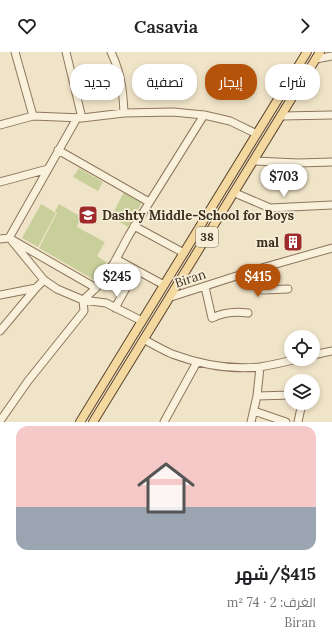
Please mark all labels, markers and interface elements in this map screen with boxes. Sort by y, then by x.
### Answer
icon: heart [16,15,38,37]
text: Casavia [134,15,198,38]
icon: forward [294,15,316,37]
chip: جديد [70,64,124,100]
chip: تصفية [132,64,197,100]
chip: إيجار [205,64,257,100]
chip: شراء [265,64,320,100]
pin: $703 [260,164,308,198]
text: $703 [269,168,299,185]
school or university icon: Dashty Middle-School for Boys [77,204,99,226]
place label: Dashty Middle-School for Boys [102,207,294,224]
road number: 38 [196,227,218,247]
building icon: mal [282,231,304,253]
place label: mal [256,234,279,251]
pin: $245 [93,264,141,298]
pin: $415 [234,264,282,298]
street label: Biran [172,265,208,291]
text: $245 [103,268,131,285]
text: $415 [244,268,272,285]
map controls [284,330,320,410]
button: locate [284,330,320,366]
button: layers [284,374,320,410]
icon: home [130,452,202,524]
text: $415/شهر [235,563,316,585]
text: الغرف: 2 · 74 m² [227,594,316,611]
text: Biran [284,614,316,631]

